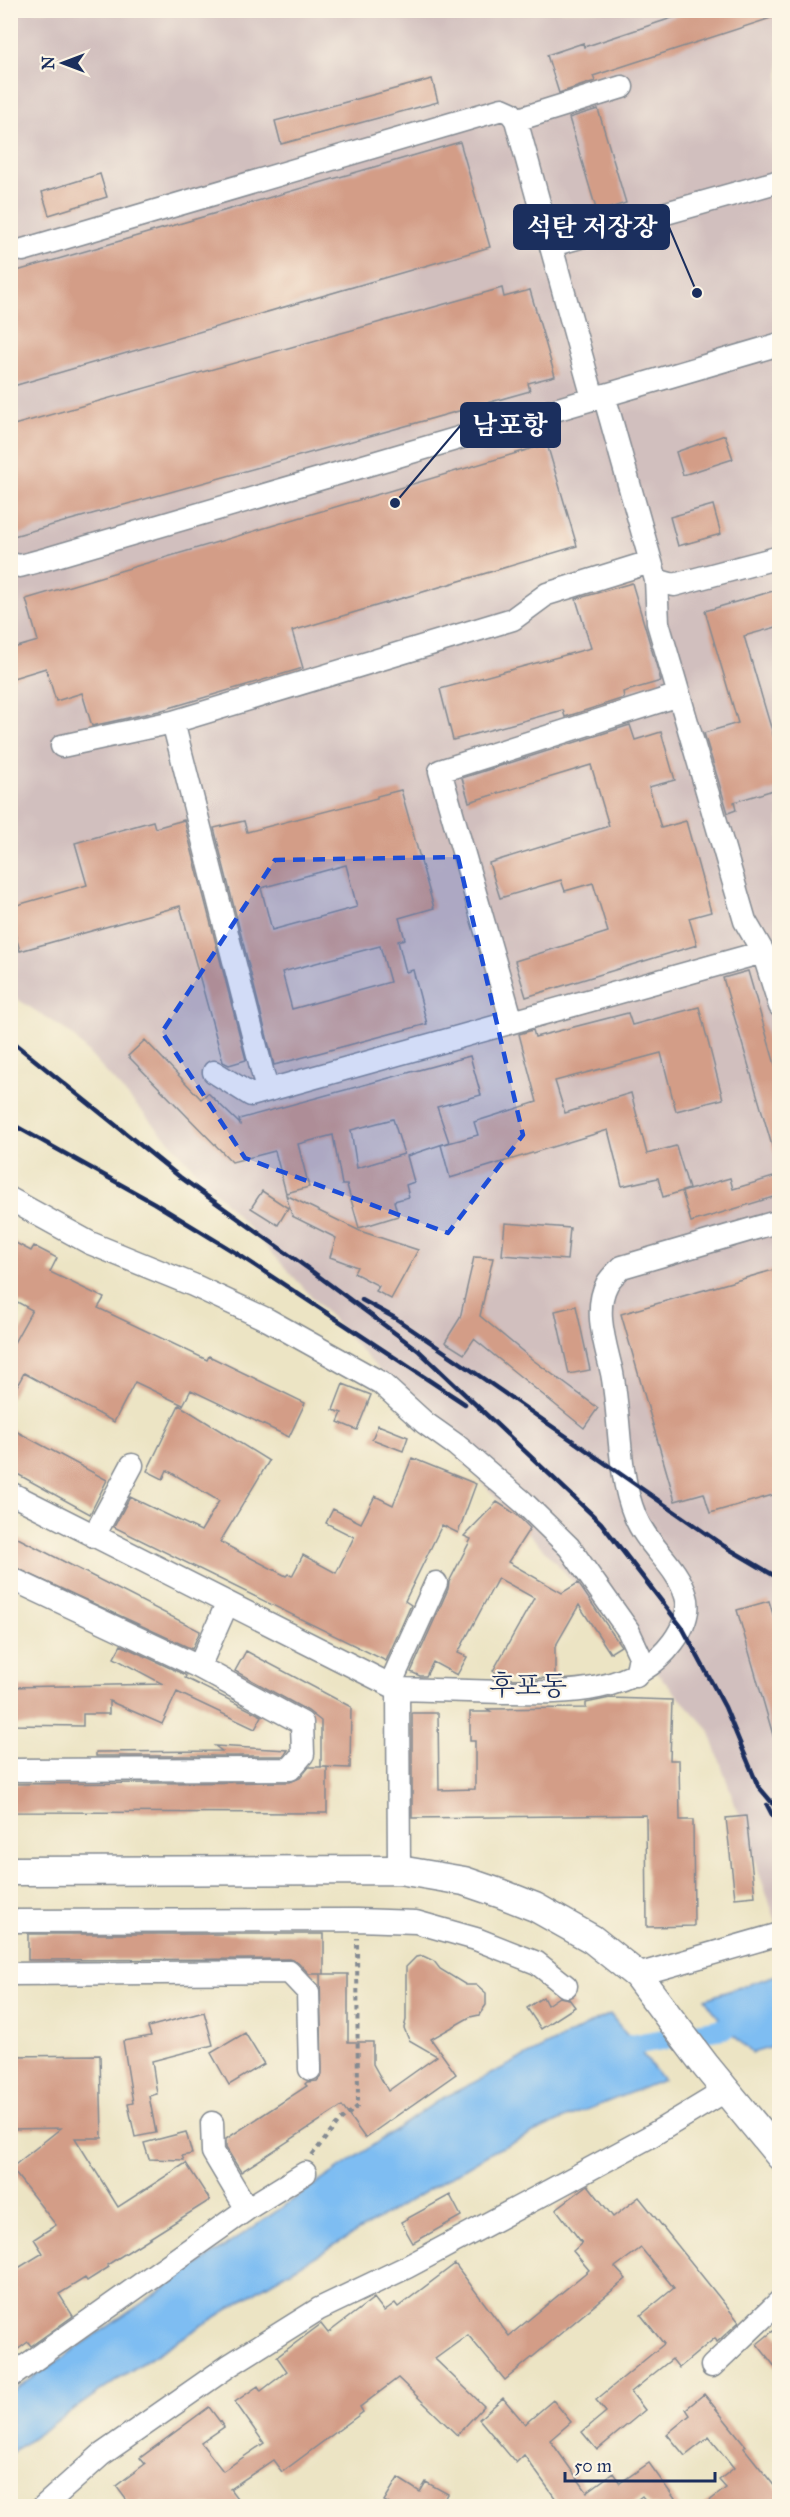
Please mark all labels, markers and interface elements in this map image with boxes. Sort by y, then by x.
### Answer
north arrow [33,33,93,93]
text: N [39,56,58,70]
callout: 석탄 저장장 [514,205,669,249]
text: 석탄 저장장 [526,211,658,243]
callout: 남포항 [461,403,560,447]
text: 남포항 [472,409,549,441]
district label: 후포동 [489,1669,567,1702]
scale bar [565,2445,715,2483]
text: 50 m [574,2455,612,2477]

